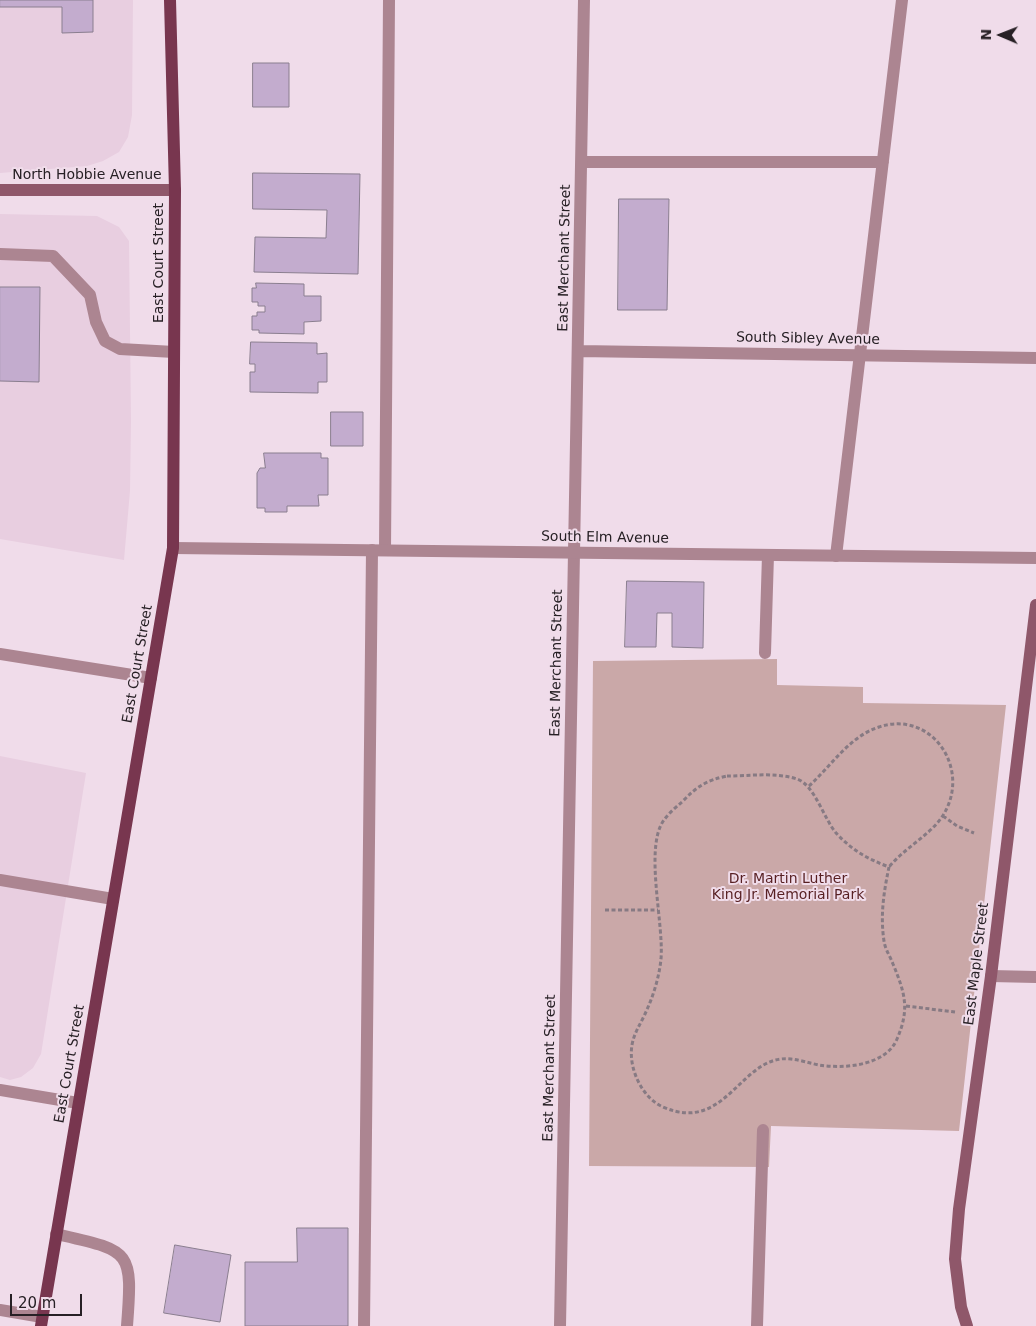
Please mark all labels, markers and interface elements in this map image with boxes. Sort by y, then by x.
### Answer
north arrow [976,10,1026,60]
text: N [978,29,994,41]
street label: North Hobbie Avenue [12,167,162,183]
street label: East Merchant Street [555,184,575,332]
street label: East Court Street [151,203,167,323]
street label: South Sibley Avenue [736,329,880,349]
street label: South Elm Avenue [541,528,669,548]
street label: East Merchant Street [547,589,567,737]
street label: East Court Street [119,603,157,725]
park label: Dr. Martin Luther King Jr. Memorial Park [712,871,864,904]
street label: East Maple Street [961,902,993,1026]
street label: East Merchant Street [540,994,560,1142]
street label: East Court Street [51,1003,89,1125]
scale bar [12,1284,85,1316]
text: 20 m [18,1294,56,1312]

